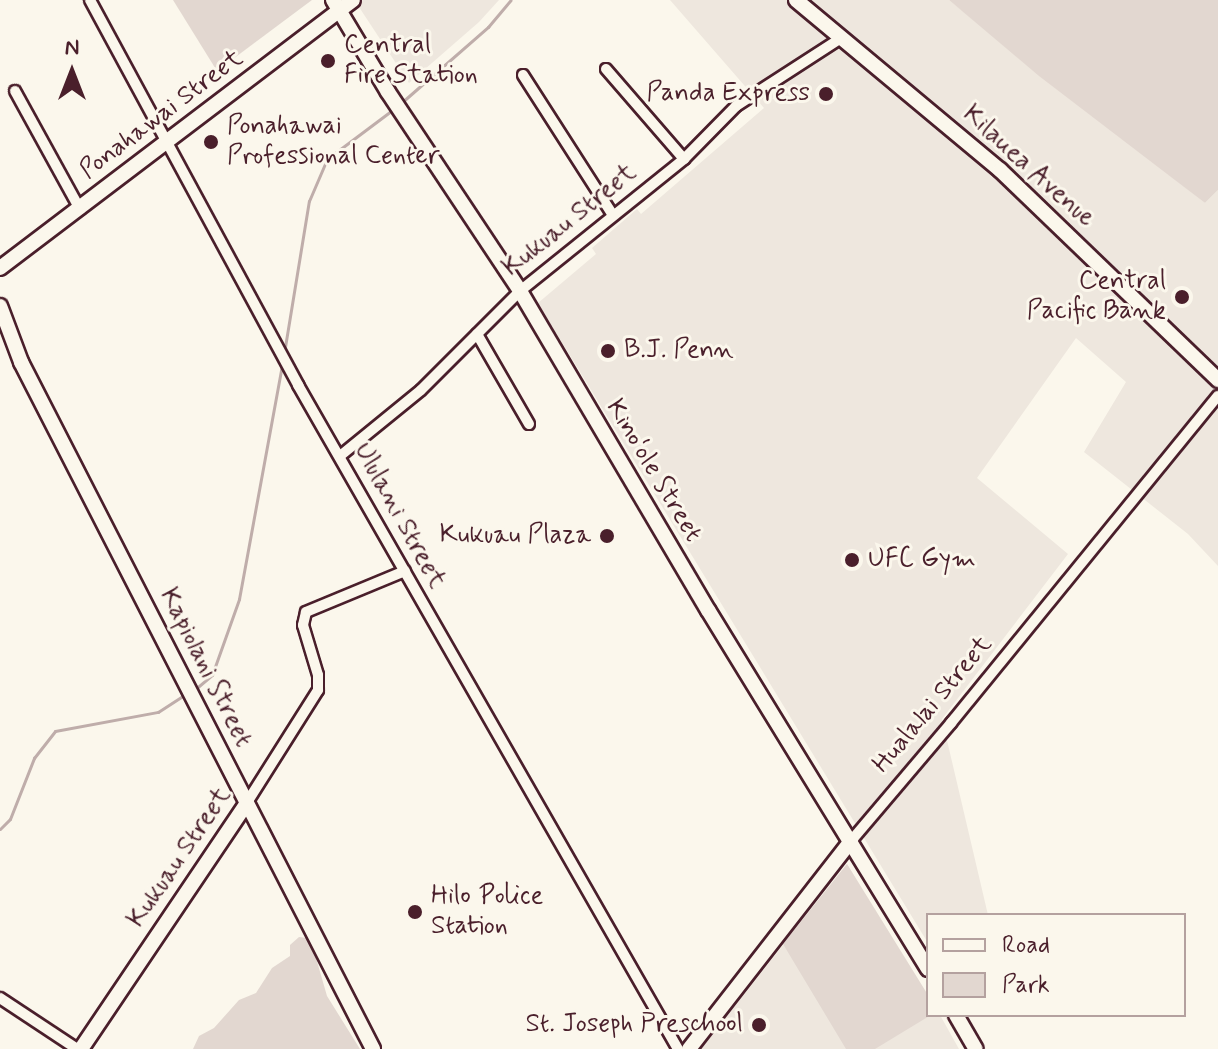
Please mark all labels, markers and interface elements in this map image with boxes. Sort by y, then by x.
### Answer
place label: Central Fire Station [344,30,470,92]
north arrow [32,32,112,112]
text: N [65,34,79,62]
street label: Ponahawai Street [74,43,250,187]
marker: Central Fire Station [319,52,337,70]
place label: Panda Express [646,78,810,110]
marker: Panda Express [817,85,835,103]
street label: Kilauea Avenue [954,98,1102,236]
place label: Ponahawai Professional Center [227,111,445,172]
marker: Ponahawai Professional Center [202,133,220,151]
street label: Kukuau Street [497,158,643,284]
place label: Central Pacific Bank [1032,266,1166,328]
marker: Central Pacific Bank [1173,288,1191,306]
place label: B.J. Penn [624,335,734,367]
marker: B.J. Penn [599,342,617,360]
street label: Kinoʻole Street [597,392,709,550]
street label: Ululani Street [346,438,452,594]
place label: Kukuau Plaza [442,520,591,552]
marker: Kukuau Plaza [598,527,616,545]
place label: UFC Gym [868,544,980,576]
marker: UFC Gym [843,551,861,569]
street label: Kapiolani Street [151,581,259,755]
street label: Hualalai Street [867,630,999,780]
street label: Kukuau Street [122,782,238,934]
place label: Hilo Police Station [431,881,540,942]
marker: Hilo Police Station [406,903,424,921]
legend [926,913,1186,1017]
text: Road [1002,930,1050,961]
text: Park [1002,970,1050,1001]
place label: St. Joseph Preschool [527,1009,743,1041]
marker: St. Joseph Preschool [750,1016,768,1034]

